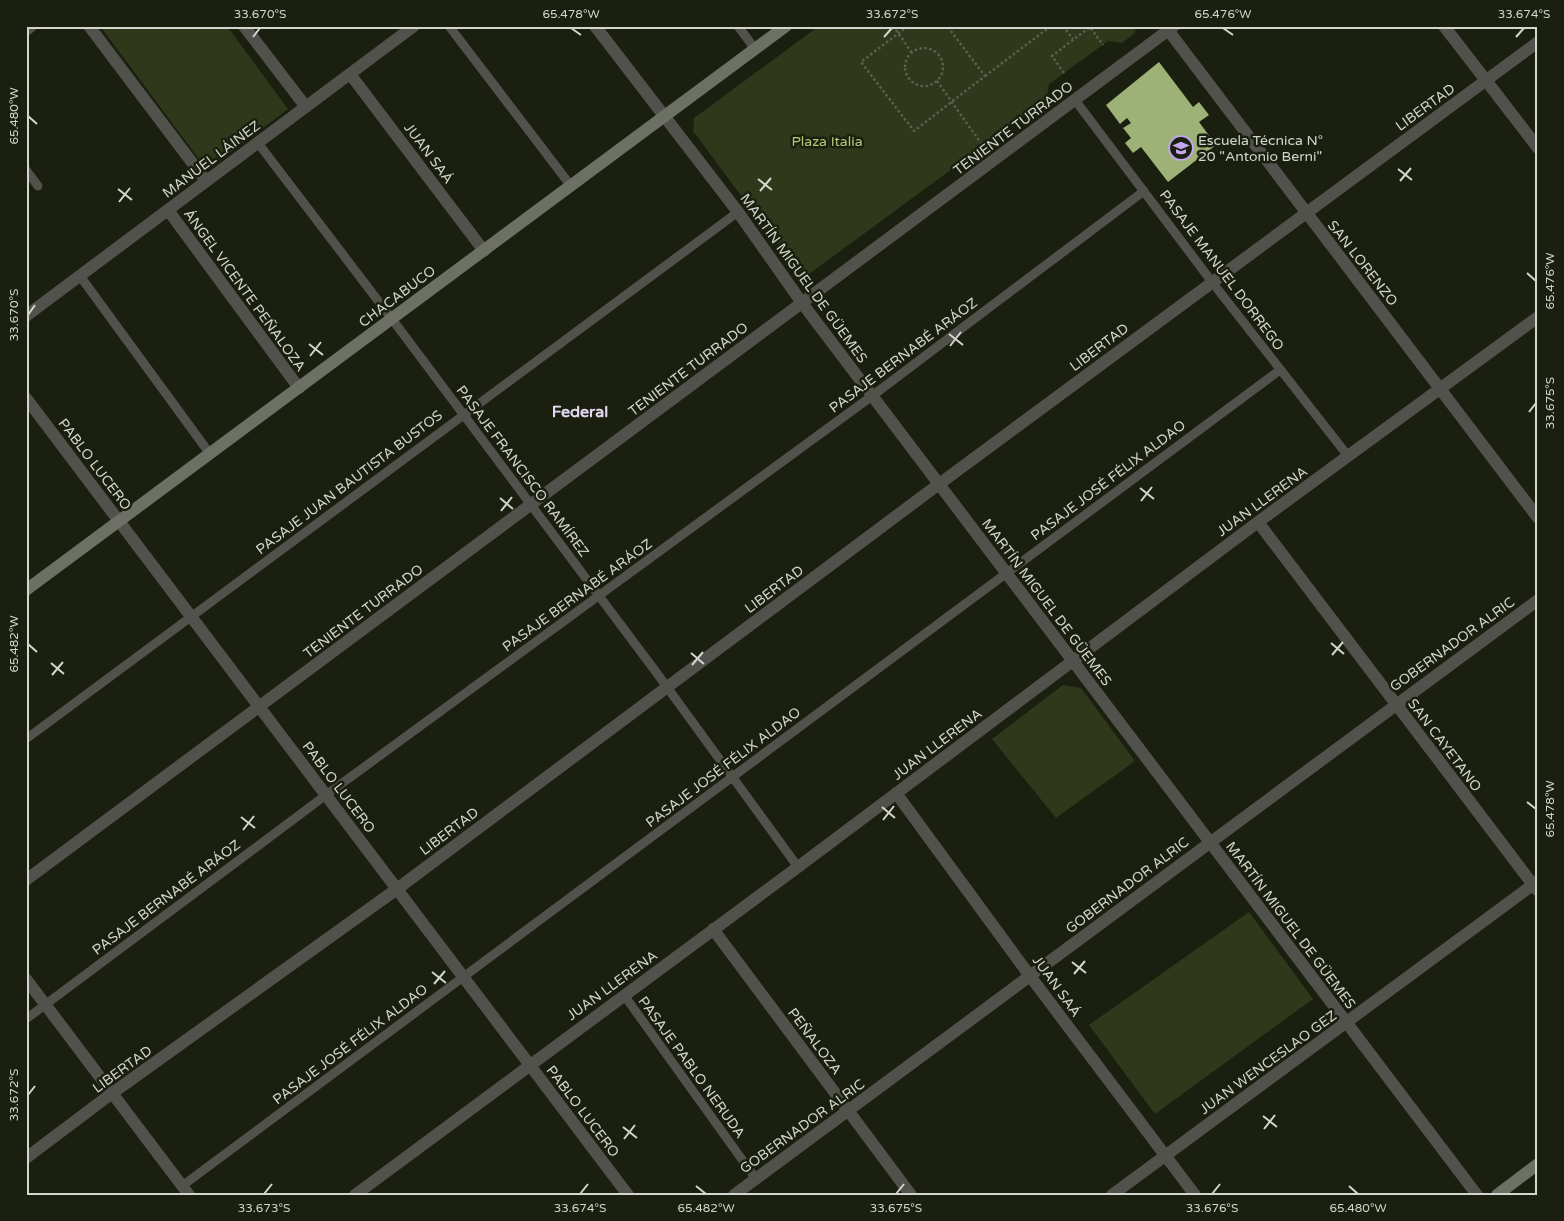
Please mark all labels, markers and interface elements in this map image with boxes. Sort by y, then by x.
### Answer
text: 33.670°S [234,7,286,21]
text: 65.478°W [542,7,600,21]
text: 33.672°S [866,7,918,21]
text: 65.476°W [1195,7,1252,21]
text: 33.674°S [1498,7,1550,21]
street label: TENIENTE TURRADO [950,78,1076,179]
street label: LIBERTAD [1392,80,1458,135]
text: 65.480°W [7,87,21,145]
street label: MANUEL LÁINEZ [159,117,263,202]
street label: JUAN SAÁ [400,120,457,187]
place label: Escuela Técnica N° 20 "Antonio Berni" [1198,132,1323,165]
park label: Plaza Italia [791,133,863,150]
school or university icon: Escuela Técnica N° 20 "Antonio Berni" [1168,135,1194,161]
street label: PASAJE MANUEL DORREGO [1156,187,1288,354]
street label: MARTÍN MIGUEL DE GÜEMES [736,190,871,367]
street label: ÁNGEL VICENTE PEÑALOZA [180,206,309,375]
street label: SAN LORENZO [1324,217,1401,309]
text: 65.476°W [1543,253,1557,310]
street label: CHACABUCO [356,262,439,331]
text: 33.670°S [7,289,21,341]
street label: PASAJE BERNABÉ ARÁOZ [826,294,981,417]
street label: TENIENTE TURRADO [625,319,751,420]
street label: LIBERTAD [1067,320,1132,375]
text: 33.675°S [1543,377,1557,429]
street label: PASAJE FRANCISCO RAMÍREZ [453,382,593,560]
district label: Federal [552,402,608,422]
street label: PASAJE JUAN BAUTISTA BUSTOS [253,406,446,558]
street label: PABLO LUCERO [55,415,135,514]
street label: PASAJE JOSÉ FÉLIX ALDAO [1028,417,1189,544]
street label: JUAN LLERENA [1214,463,1311,540]
street label: MARTÍN MIGUEL DE GÜEMES [978,515,1115,690]
street label: PASAJE BERNABÉ ARÁOZ [499,535,656,655]
street label: TENIENTE TURRADO [300,561,426,662]
street label: LIBERTAD [742,562,807,617]
street label: GOBERNADOR ALRIC [1387,593,1518,695]
text: 65.482°W [7,615,21,673]
street label: SAN CAYETANO [1404,696,1485,795]
street label: PASAJE JOSÉ FÉLIX ALDAO [643,704,804,831]
street label: JUAN LLERENA [889,705,985,784]
street label: PABLO LUCERO [299,738,379,837]
text: 65.478°W [1543,780,1557,838]
street label: LIBERTAD [417,804,482,859]
street label: GOBERNADOR ALRIC [1062,833,1192,937]
street label: PASAJE BERNABÉ ARÁOZ [89,836,244,959]
street label: MARTÍN MIGUEL DE GÜEMES [1222,838,1359,1013]
street label: JUAN LLERENA [564,947,661,1024]
street label: JUAN SAÁ [1029,952,1084,1020]
street label: PASAJE JOSÉ FÉLIX ALDAO [270,981,431,1108]
street label: PASAJE PABLO NERUDA [634,993,749,1141]
street label: PEÑALOZA [784,1005,845,1078]
street label: JUAN WENCESLAO GEZ [1196,1007,1340,1118]
street label: LIBERTAD [89,1042,155,1097]
street label: PABLO LUCERO [543,1062,623,1161]
text: 33.672°S [7,1069,21,1121]
street label: GOBERNADOR ALRIC [737,1075,868,1177]
text: 33.673°S [238,1201,290,1215]
text: 33.674°S [554,1201,606,1215]
text: 65.482°W [677,1201,735,1215]
text: 33.675°S [870,1201,922,1215]
text: 33.676°S [1186,1201,1238,1215]
text: 65.480°W [1329,1201,1387,1215]

